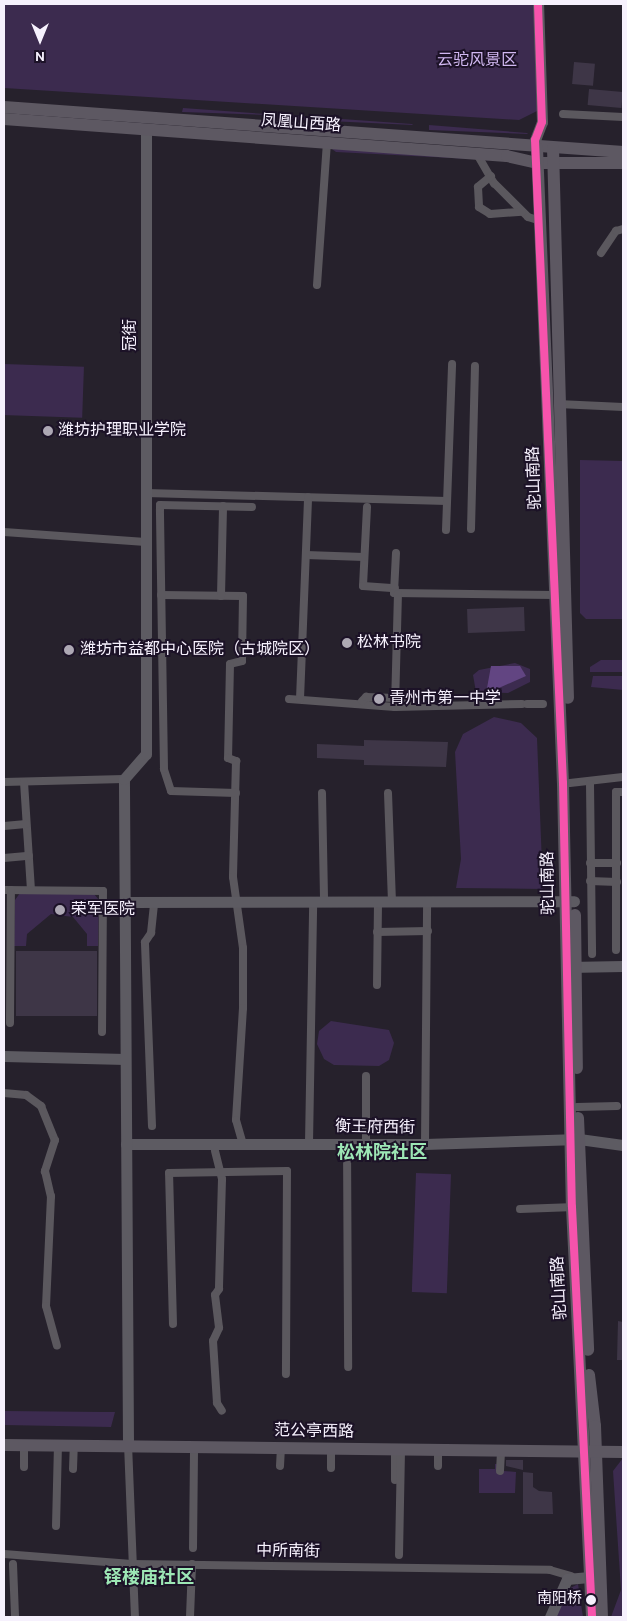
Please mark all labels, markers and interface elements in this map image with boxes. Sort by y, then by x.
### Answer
north arrow [15,15,65,65]
text: N [35,47,45,64]
park label: 云驼风景区 [437,51,517,71]
street label: 凤凰山西路 [260,112,342,136]
street label: 冠街 [121,319,141,351]
place label: 潍坊护理职业学院 [58,421,186,441]
marker: 潍坊护理职业学院 [42,425,54,437]
street label: 驼山南路 [524,446,546,510]
place label: 松林书院 [357,633,421,653]
marker: 松林书院 [341,637,353,649]
place label: 潍坊市益都中心医院（古城院区） [80,640,320,660]
marker: 潍坊市益都中心医院（古城院区） [62,643,76,657]
place label: 青州市第一中学 [389,689,501,709]
marker: 青州市第一中学 [373,693,385,705]
street label: 驼山南路 [539,851,559,915]
place label: 荣军医院 [71,900,135,920]
marker: 荣军医院 [53,903,67,917]
street label: 衡王府西街 [335,1118,415,1138]
district label: 松林院社区 [337,1143,427,1165]
street label: 驼山南路 [549,1256,571,1320]
street label: 范公亭西路 [274,1422,354,1442]
street label: 中所南街 [256,1542,320,1562]
district label: 铎楼庙社区 [104,1568,194,1590]
place label: 南阳桥 [537,1591,582,1609]
marker: 南阳桥 [586,1595,596,1605]

